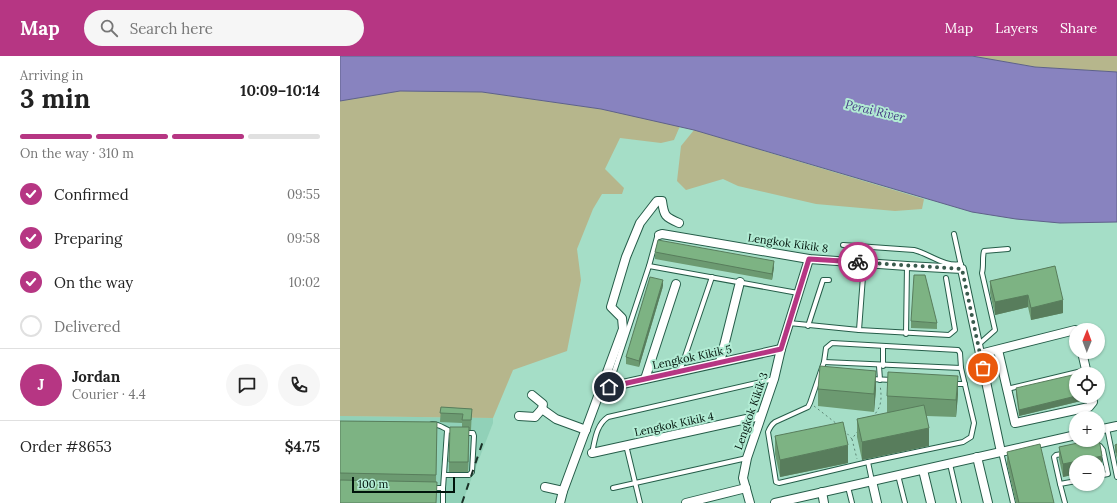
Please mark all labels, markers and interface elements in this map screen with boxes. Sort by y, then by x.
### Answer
search box [84,10,364,46]
text: Map [20,16,60,40]
icon: search [98,17,120,39]
text: Search here [130,19,213,38]
text: Map [945,19,973,37]
text: Layers [995,19,1038,37]
text: Share [1060,19,1097,37]
text: Arriving in [20,67,83,84]
text: 10:09–10:14 [240,81,320,100]
text: 3 min [20,82,90,115]
water label: Perai River [844,96,907,125]
text: On the way · 310 m [20,145,134,162]
icon: check [20,183,42,205]
text: Confirmed [54,185,129,204]
text: 09:55 [287,186,320,203]
icon: check [20,227,42,249]
text: Preparing [54,229,122,248]
text: 09:58 [287,230,320,247]
street label: Lengkok Kikik 8 [747,230,829,256]
courier [838,242,878,282]
icon: bike [847,251,869,273]
icon: check [20,271,42,293]
text: On the way [54,273,133,292]
text: 10:02 [289,274,320,291]
text: Delivered [54,317,121,336]
north arrow [1069,323,1105,359]
map controls [1069,323,1105,491]
street label: Lengkok Kikik 5 [651,342,733,372]
pin [966,351,1000,385]
icon: bag [972,357,994,379]
button: chat [226,364,268,406]
button: phone [278,364,320,406]
text: Jordan [72,367,120,386]
button: locate [1069,367,1105,403]
pin [592,370,626,404]
street label: Lengkok Kikik 3 [731,370,771,452]
text: J [38,375,44,394]
icon: home [598,376,620,398]
text: Courier · 4.4 [72,386,146,403]
street label: Lengkok Kikik 4 [633,409,715,439]
button: + [1069,411,1105,447]
text: Order #8653 [20,437,112,456]
text: $4.75 [285,437,320,456]
button: − [1069,455,1105,491]
scale bar [352,475,455,494]
text: 100 m [358,477,388,491]

